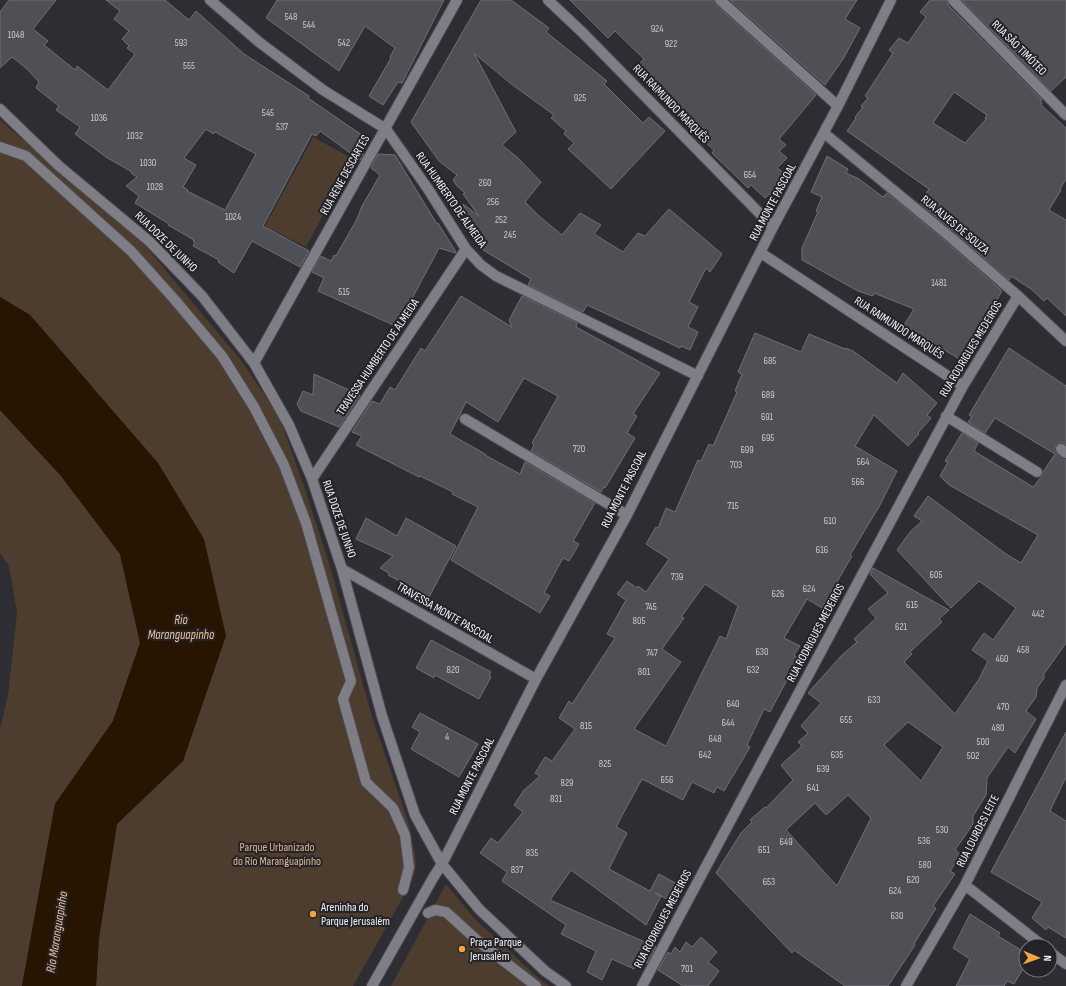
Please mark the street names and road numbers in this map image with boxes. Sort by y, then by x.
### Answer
street label: RUA SÃO TIMÓTEO [988,17,1050,79]
street label: RUA RAIMUNDO MARQUÊS [629,61,713,147]
street label: RUA RENE DESCARTES [317,132,373,218]
street label: RUA HUMBERTO DE ALMEIDA [412,149,490,251]
street label: RUA MONTE PASCOAL [746,160,800,243]
street label: RUA ALVES DE SOUZA [918,192,993,258]
street label: RUA DOZE DE JUNHO [132,208,200,276]
street label: RUA RAIMUNDO MARQUÊS [851,293,947,363]
street label: TRAVESSA HUMBERTO DE ALMEIDA [333,295,423,418]
street label: RUA RODRIGUES MEDEIROS [936,298,1006,400]
street label: RUA MONTE PASCOAL [598,447,650,530]
street label: RUA DOZE DE JUNHO [319,478,359,560]
street label: TRAVESSA MONTE PASCOAL [394,579,497,647]
street label: RUA RODRIGUES MEDEIROS [784,581,848,685]
street label: RUA MONTE PASCOAL [446,734,498,817]
street label: RUA LOURDES LEITE [953,792,1003,870]
street label: RUA RODRIGUES MEDEIROS [631,867,695,971]

